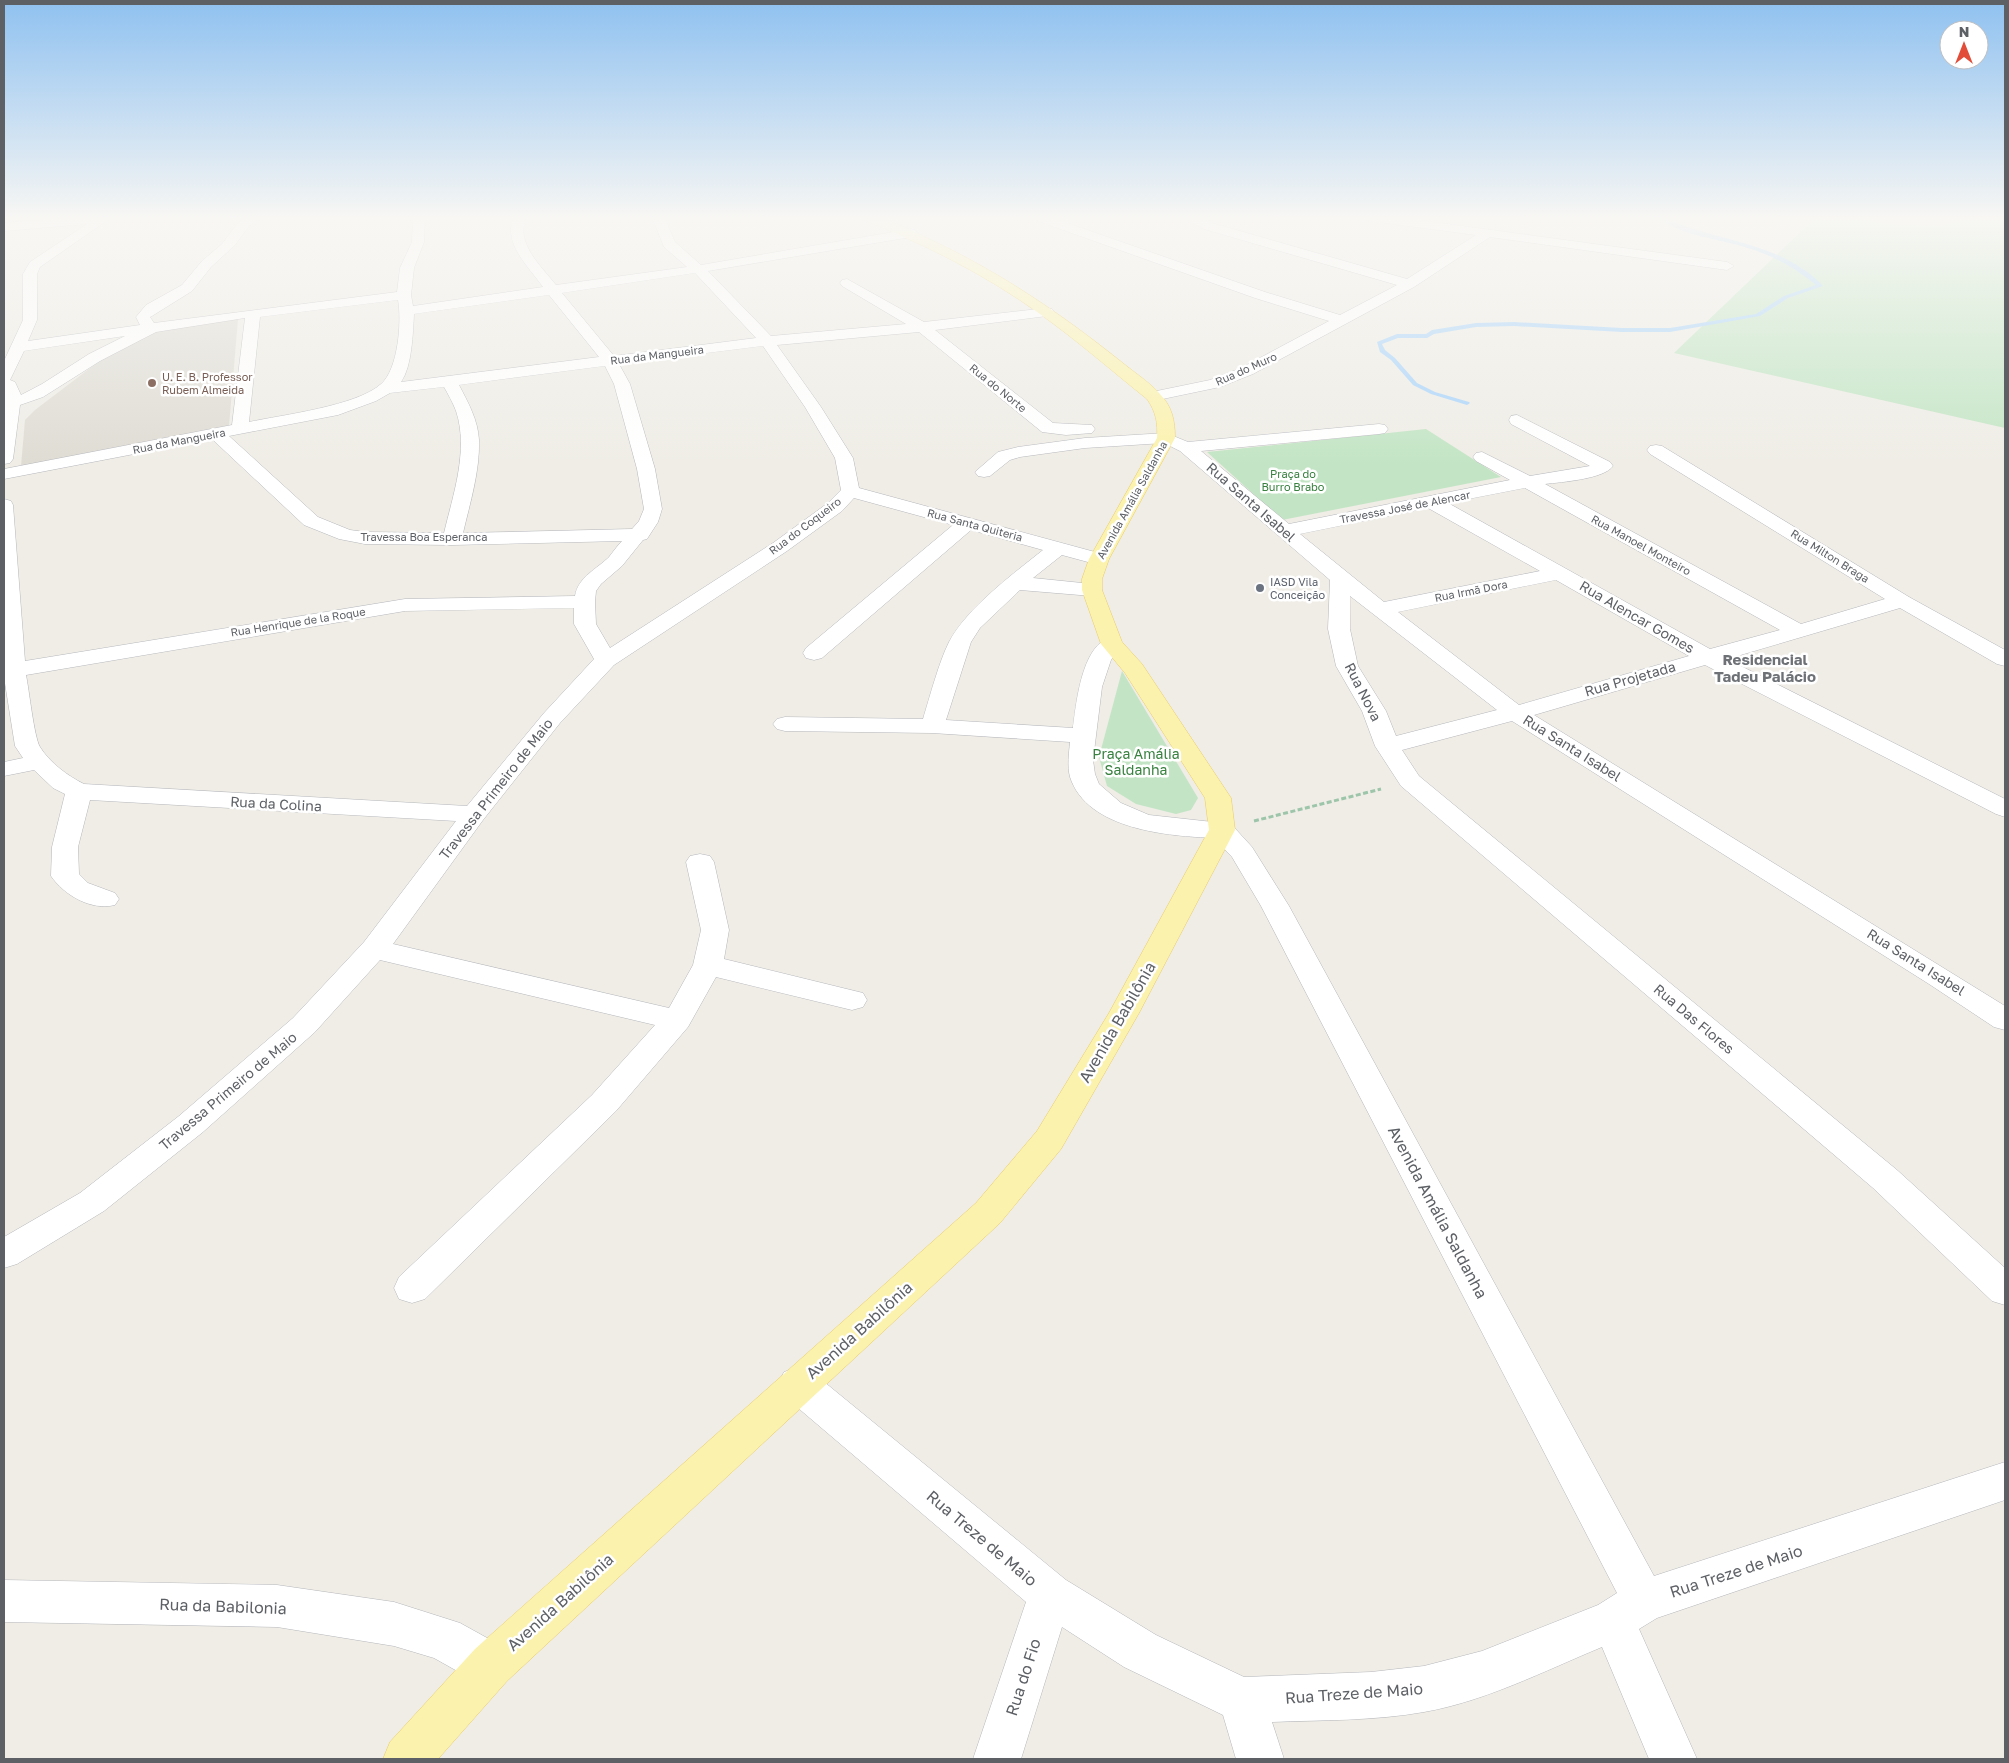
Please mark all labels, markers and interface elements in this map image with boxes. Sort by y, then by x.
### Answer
north arrow [1939,20,1989,70]
text: N [1959,23,1969,40]
street label: Rua da Mangueira [609,342,704,367]
street label: Rua do Muro [1213,349,1279,388]
street label: Rua do Norte [967,361,1029,414]
place label: U. E. B. Professor Rubem Almeida [162,370,253,396]
marker: U. E. B. Professor Rubem Almeida [146,377,158,389]
street label: Rua da Mangueira [131,425,226,456]
street label: Avenida Amália Saldanha [1094,439,1169,561]
street label: Rua Santa Isabel [1203,458,1299,545]
park label: Praça do Burro Brabo [1262,467,1325,493]
street label: Travessa José de Alencar [1339,487,1472,526]
street label: Rua do Coqueiro [766,494,844,557]
street label: Rua Santa Quiteria [926,506,1024,543]
street label: Rua Manoel Monteiro [1589,512,1694,578]
street label: Rua Milton Braga [1789,526,1872,585]
street label: Travessa Boa Esperanca [361,530,487,543]
place label: IASD Vila Conceição [1270,575,1325,601]
street label: Rua Irmã Dora [1433,577,1508,604]
street label: Rua Alencar Gomes [1577,577,1698,656]
marker: IASD Vila Conceição [1254,582,1266,594]
street label: Rua Henrique de la Roque [230,604,366,639]
district label: Residencial Tadeu Palácio [1714,650,1816,685]
street label: Rua Projetada [1582,657,1677,700]
street label: Rua Nova [1342,660,1385,724]
street label: Rua Santa Isabel [1520,711,1624,785]
street label: Travessa Primeiro de Maio [435,715,556,863]
park label: Praça Amália Saldanha [1092,745,1180,778]
street label: Rua da Colina [230,793,322,814]
street label: Rua Santa Isabel [1864,925,1968,999]
street label: Avenida Babilônia [1074,958,1160,1086]
street label: Rua Das Flores [1651,980,1738,1057]
street label: Travessa Primeiro de Maio [155,1028,300,1153]
street label: Avenida Amália Saldanha [1384,1122,1492,1302]
street label: Avenida Babilônia [802,1277,916,1383]
street label: Rua Treze de Maio [923,1486,1041,1590]
street label: Rua Treze de Maio [1667,1540,1805,1602]
street label: Avenida Babilônia [503,1549,617,1655]
street label: Rua da Babilonia [159,1594,287,1618]
street label: Rua do Fio [1001,1636,1045,1718]
street label: Rua Treze de Maio [1284,1678,1424,1708]

